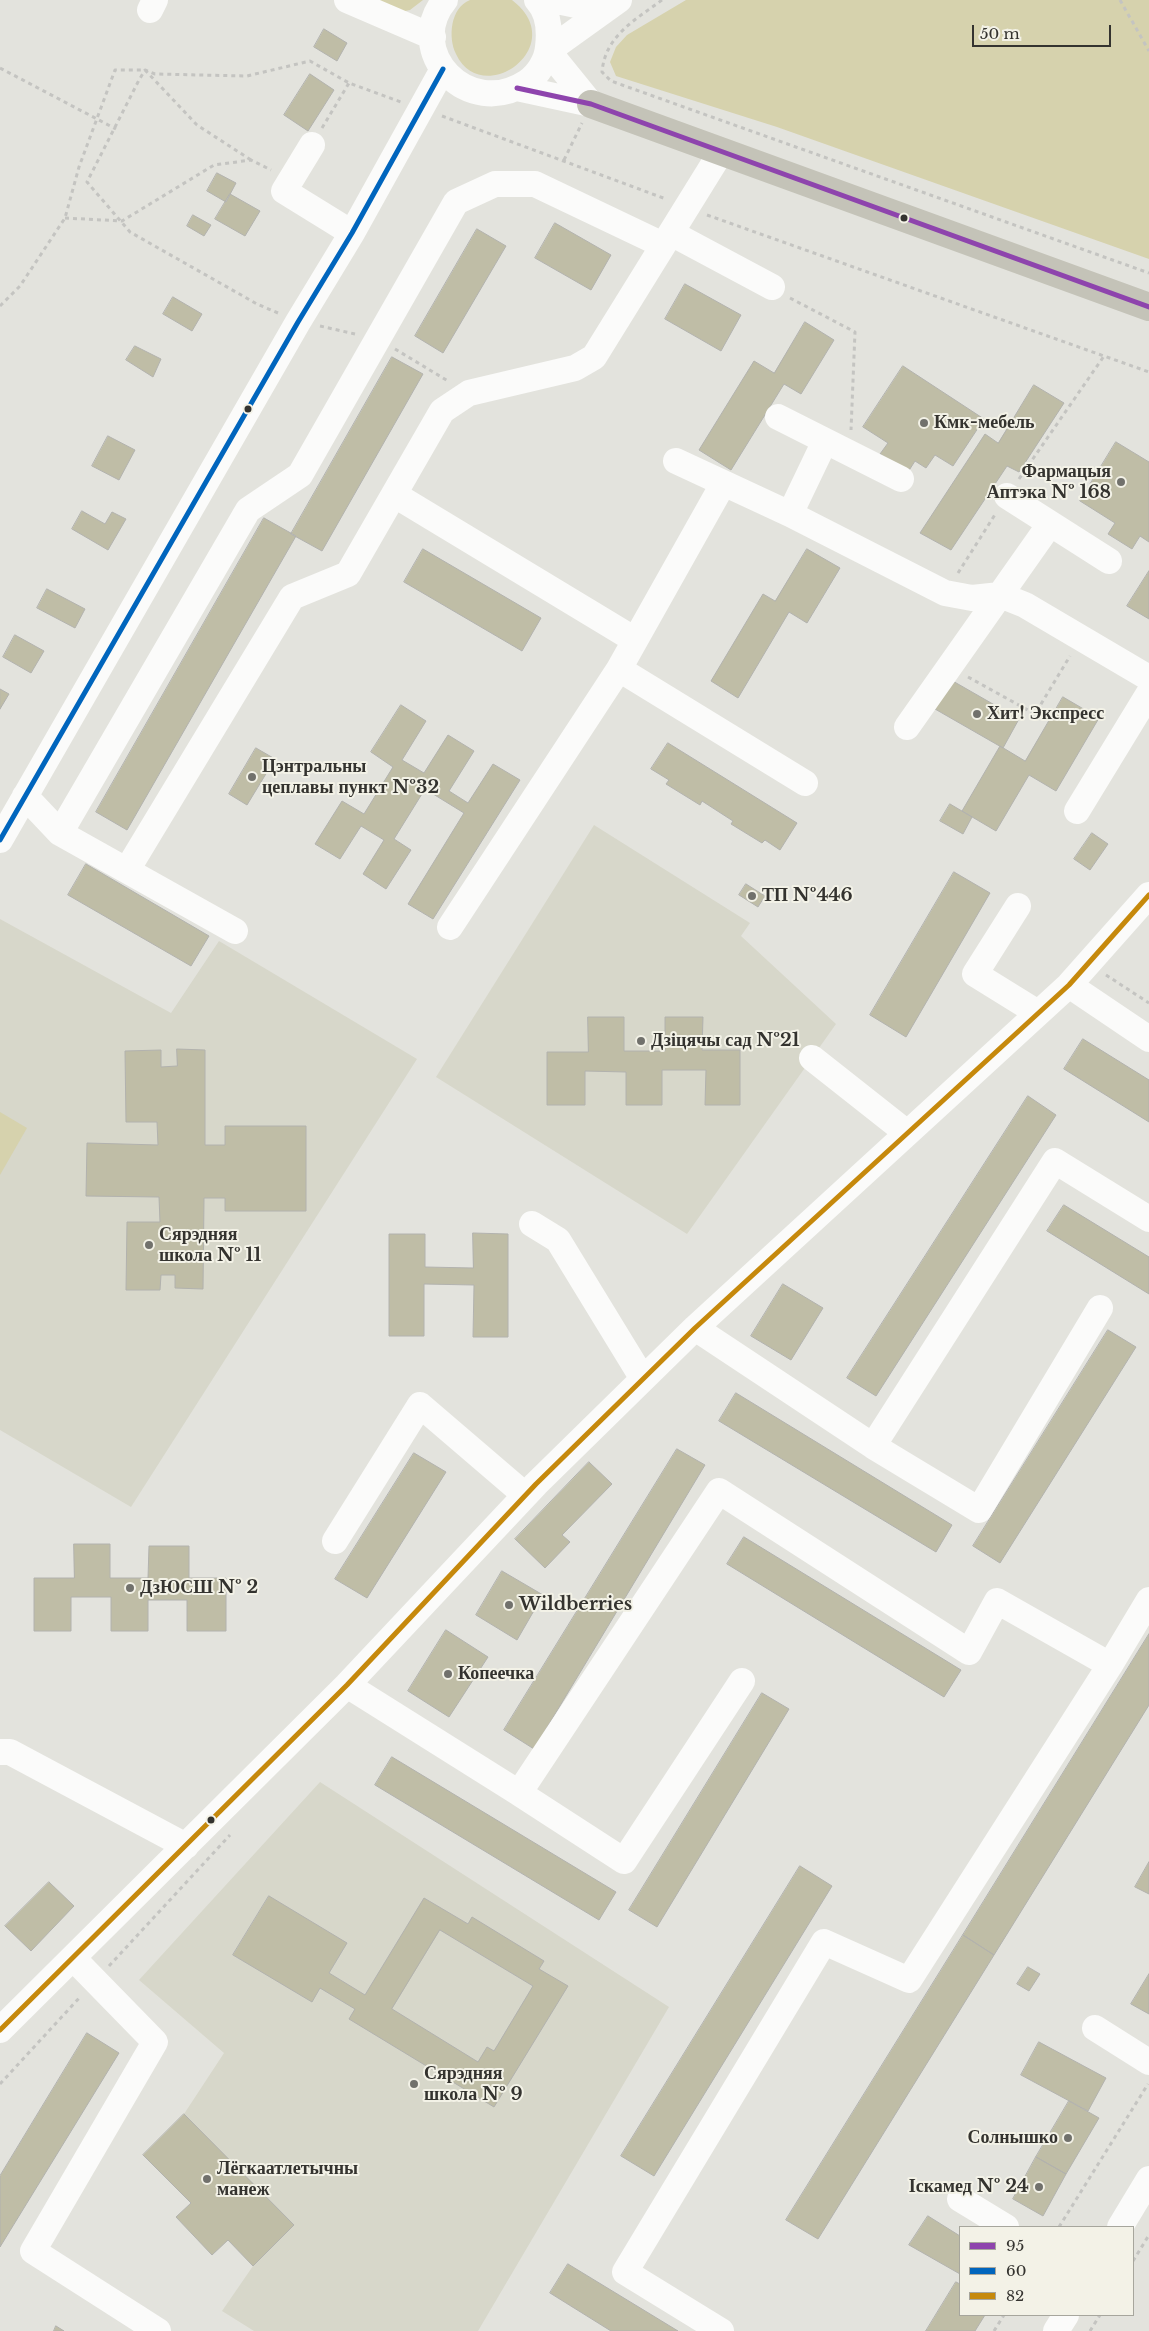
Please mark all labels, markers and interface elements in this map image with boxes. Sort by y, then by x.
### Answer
scale bar [974,15,1113,47]
text: 50 m [980,24,1020,43]
unlabelled marker [899,213,909,223]
unlabelled marker [243,404,253,414]
place label: Кмк-мебель [934,412,1035,434]
marker: Кмк-мебель [918,417,930,429]
place label: Фармацыя Аптэка № 168 [987,461,1111,504]
marker: Фармацыя Аптэка № 168 [1115,476,1127,488]
place label: Хит! Экспресс [987,703,1104,725]
marker: Хит! Экспресс [971,708,983,720]
place label: Цэнтральны цеплавы пункт №32 [262,756,439,799]
marker: Цэнтральны цеплавы пункт №32 [246,771,258,783]
place label: ТП №446 [762,885,853,907]
marker: ТП №446 [746,890,758,902]
place label: Дзіцячы сад №21 [651,1030,800,1052]
marker: Дзіцячы сад №21 [635,1035,647,1047]
place label: Сярэдняя школа № 11 [159,1224,261,1266]
marker: Сярэдняя школа № 11 [143,1239,155,1251]
place label: ДзЮСШ № 2 [140,1577,258,1599]
marker: ДзЮСШ № 2 [124,1582,136,1594]
place label: Wildberries [519,1594,632,1616]
marker: Wildberries [503,1599,515,1611]
place label: Копеечка [458,1663,534,1685]
marker: Копеечка [442,1668,454,1680]
unlabelled marker [206,1815,216,1825]
place label: Сярэдняя школа № 9 [424,2063,523,2106]
marker: Сярэдняя школа № 9 [408,2078,420,2090]
place label: Солнышко [967,2127,1058,2149]
marker: Солнышко [1062,2132,1074,2144]
place label: Лёгкаатлетычны манеж [217,2158,358,2200]
marker: Лёгкаатлетычны манеж [201,2173,213,2185]
place label: Іскамед № 24 [909,2176,1029,2198]
marker: Іскамед № 24 [1033,2181,1045,2193]
legend [959,2226,1134,2316]
text: 95 [1006,2236,1024,2255]
text: 60 [1006,2261,1026,2280]
text: 82 [1006,2286,1024,2305]

